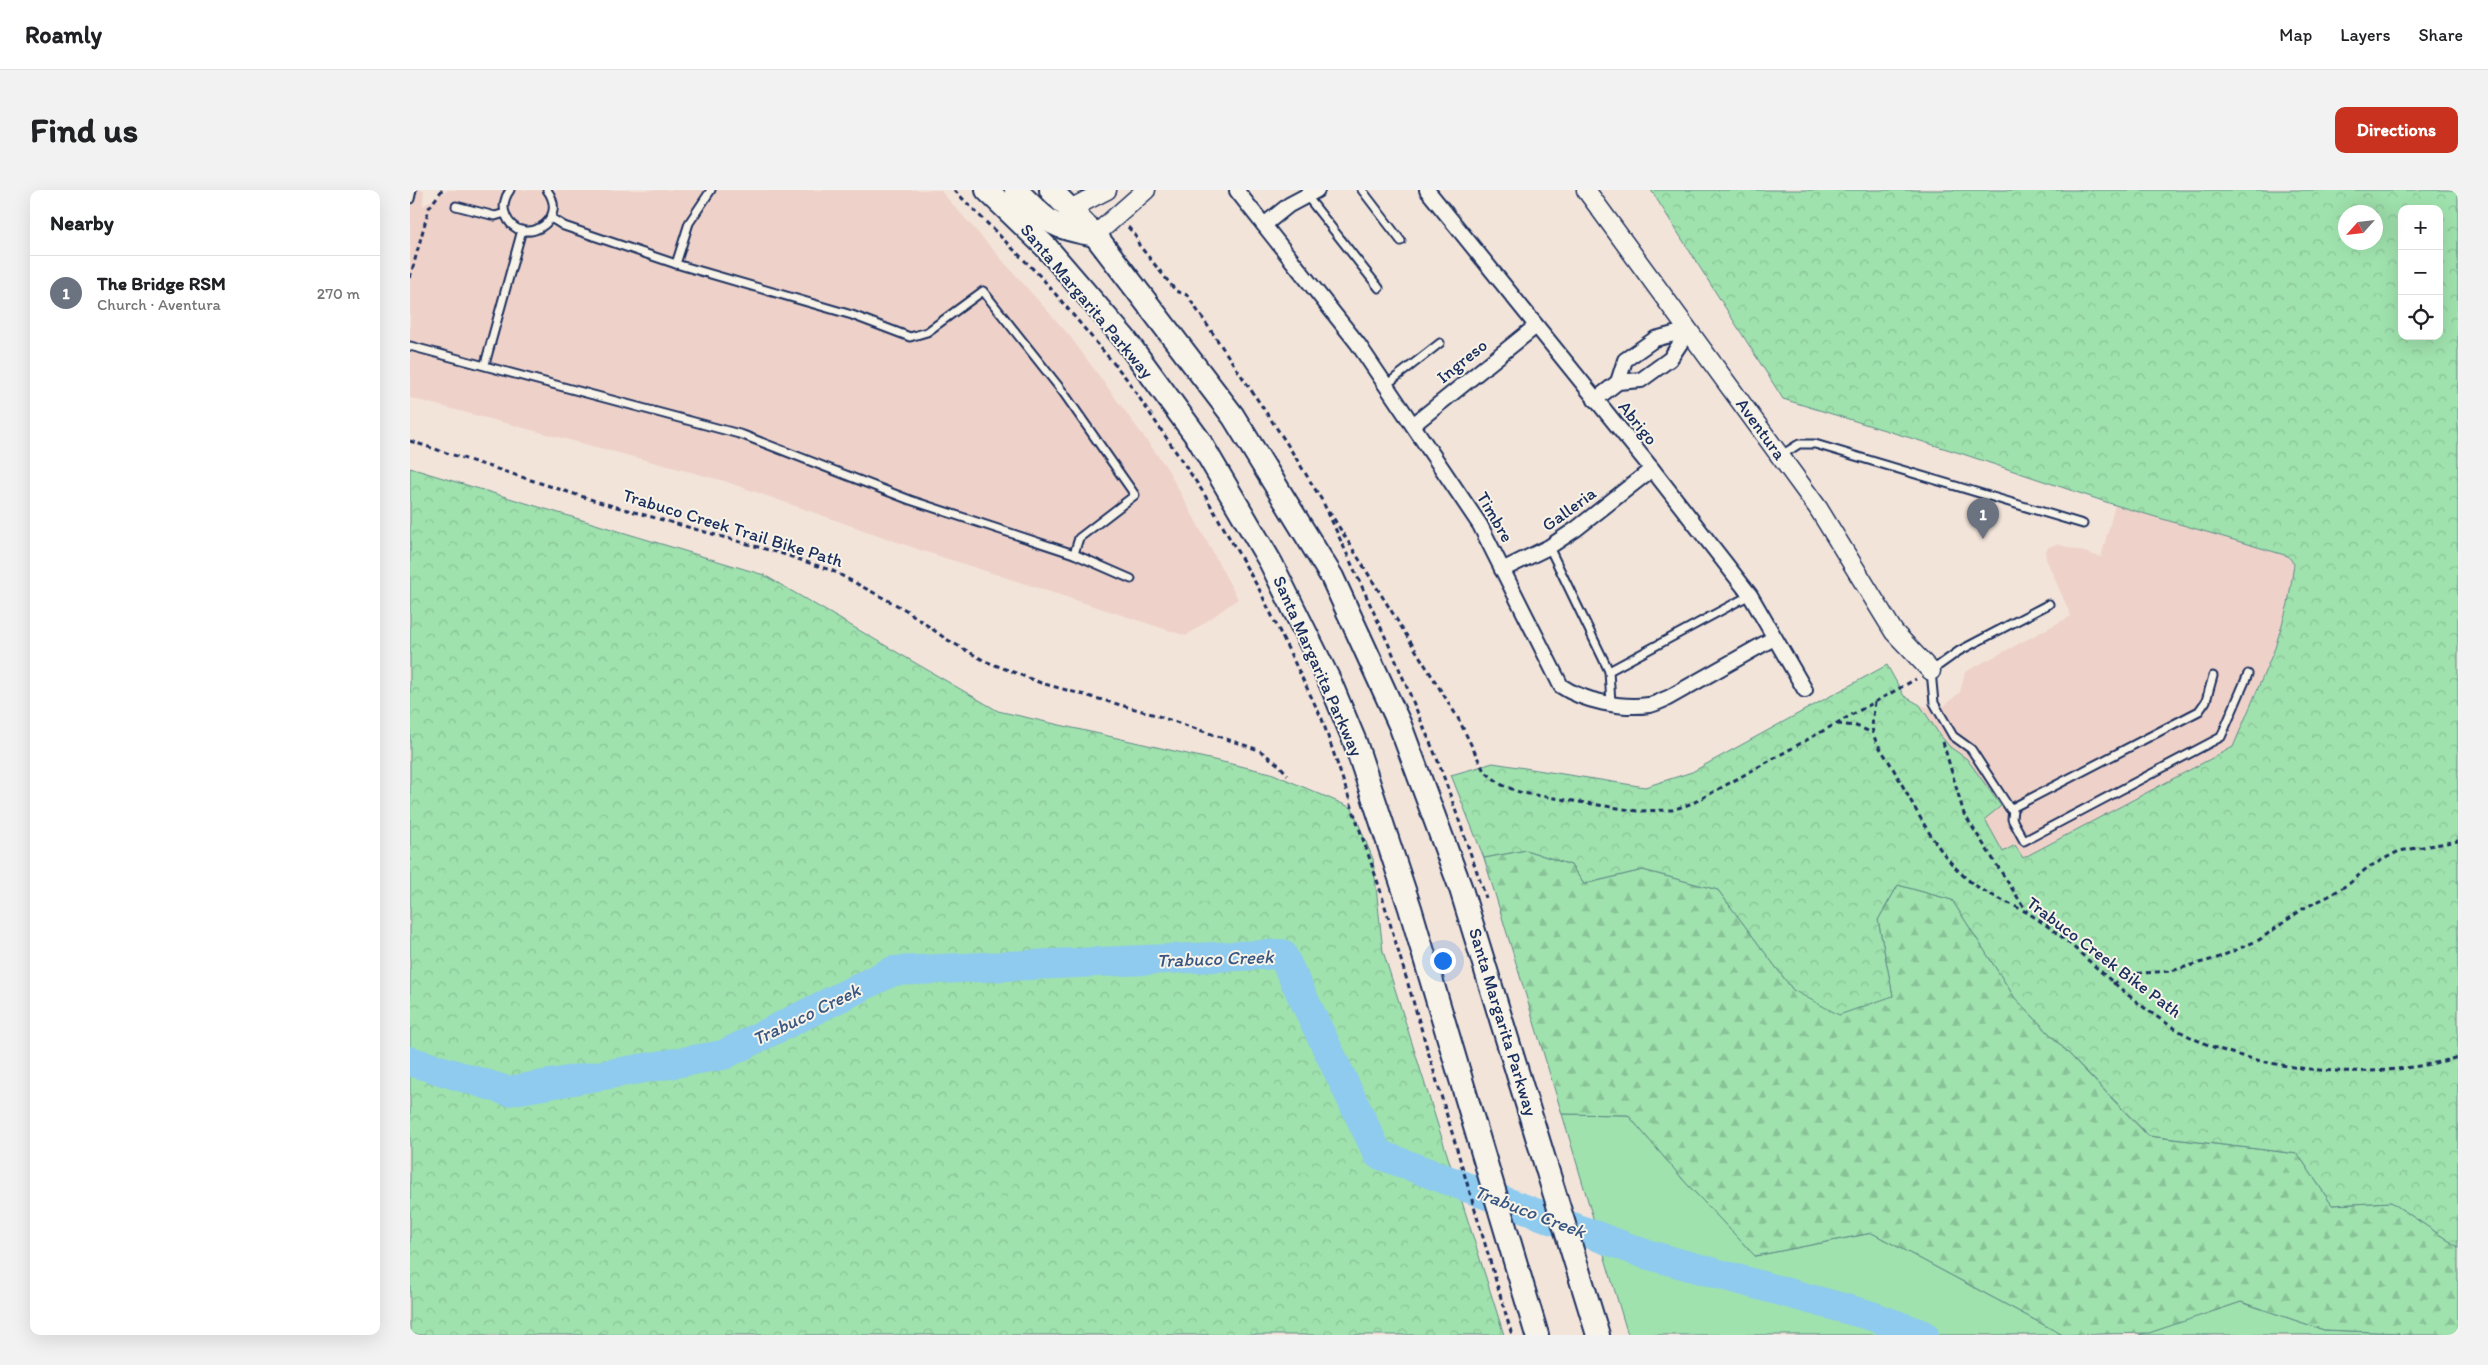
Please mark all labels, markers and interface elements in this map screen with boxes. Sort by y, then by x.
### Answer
text: Roamly [25,20,102,49]
text: Map [2279,24,2312,46]
text: Layers [2340,24,2390,46]
text: Share [2418,24,2463,46]
button: Directions [2335,107,2458,153]
text: Find us [30,109,138,151]
north arrow [2338,205,2383,250]
map controls [2398,205,2443,340]
button: + [2398,205,2443,250]
text: Nearby [50,210,114,235]
street label: Santa Margarita Parkway [1016,219,1159,383]
button: − [2398,250,2443,295]
text: The Bridge RSM [97,272,226,295]
text: 1 [62,284,70,303]
text: 270 m [317,284,360,303]
text: Church · Aventura [97,295,221,314]
button: locate [2398,295,2443,340]
street label: Ingreso [1432,334,1492,388]
street label: Aventura [1731,394,1791,465]
street label: Abrigo [1614,396,1662,450]
street label: Galleria [1538,482,1601,536]
street label: Trabuco Creek Trail Bike Path [620,484,846,572]
street label: Timbre [1472,488,1518,546]
pin: 1 [1967,498,1999,539]
street label: Santa Margarita Parkway [1268,572,1368,760]
street label: Trabuco Creek Bike Path [2022,892,2186,1022]
street label: Santa Margarita Parkway [1464,925,1542,1119]
water label: Trabuco Creek [1156,945,1275,972]
your location [1430,948,1456,974]
water label: Trabuco Creek [749,978,865,1050]
water label: Trabuco Creek [1471,1180,1590,1244]

